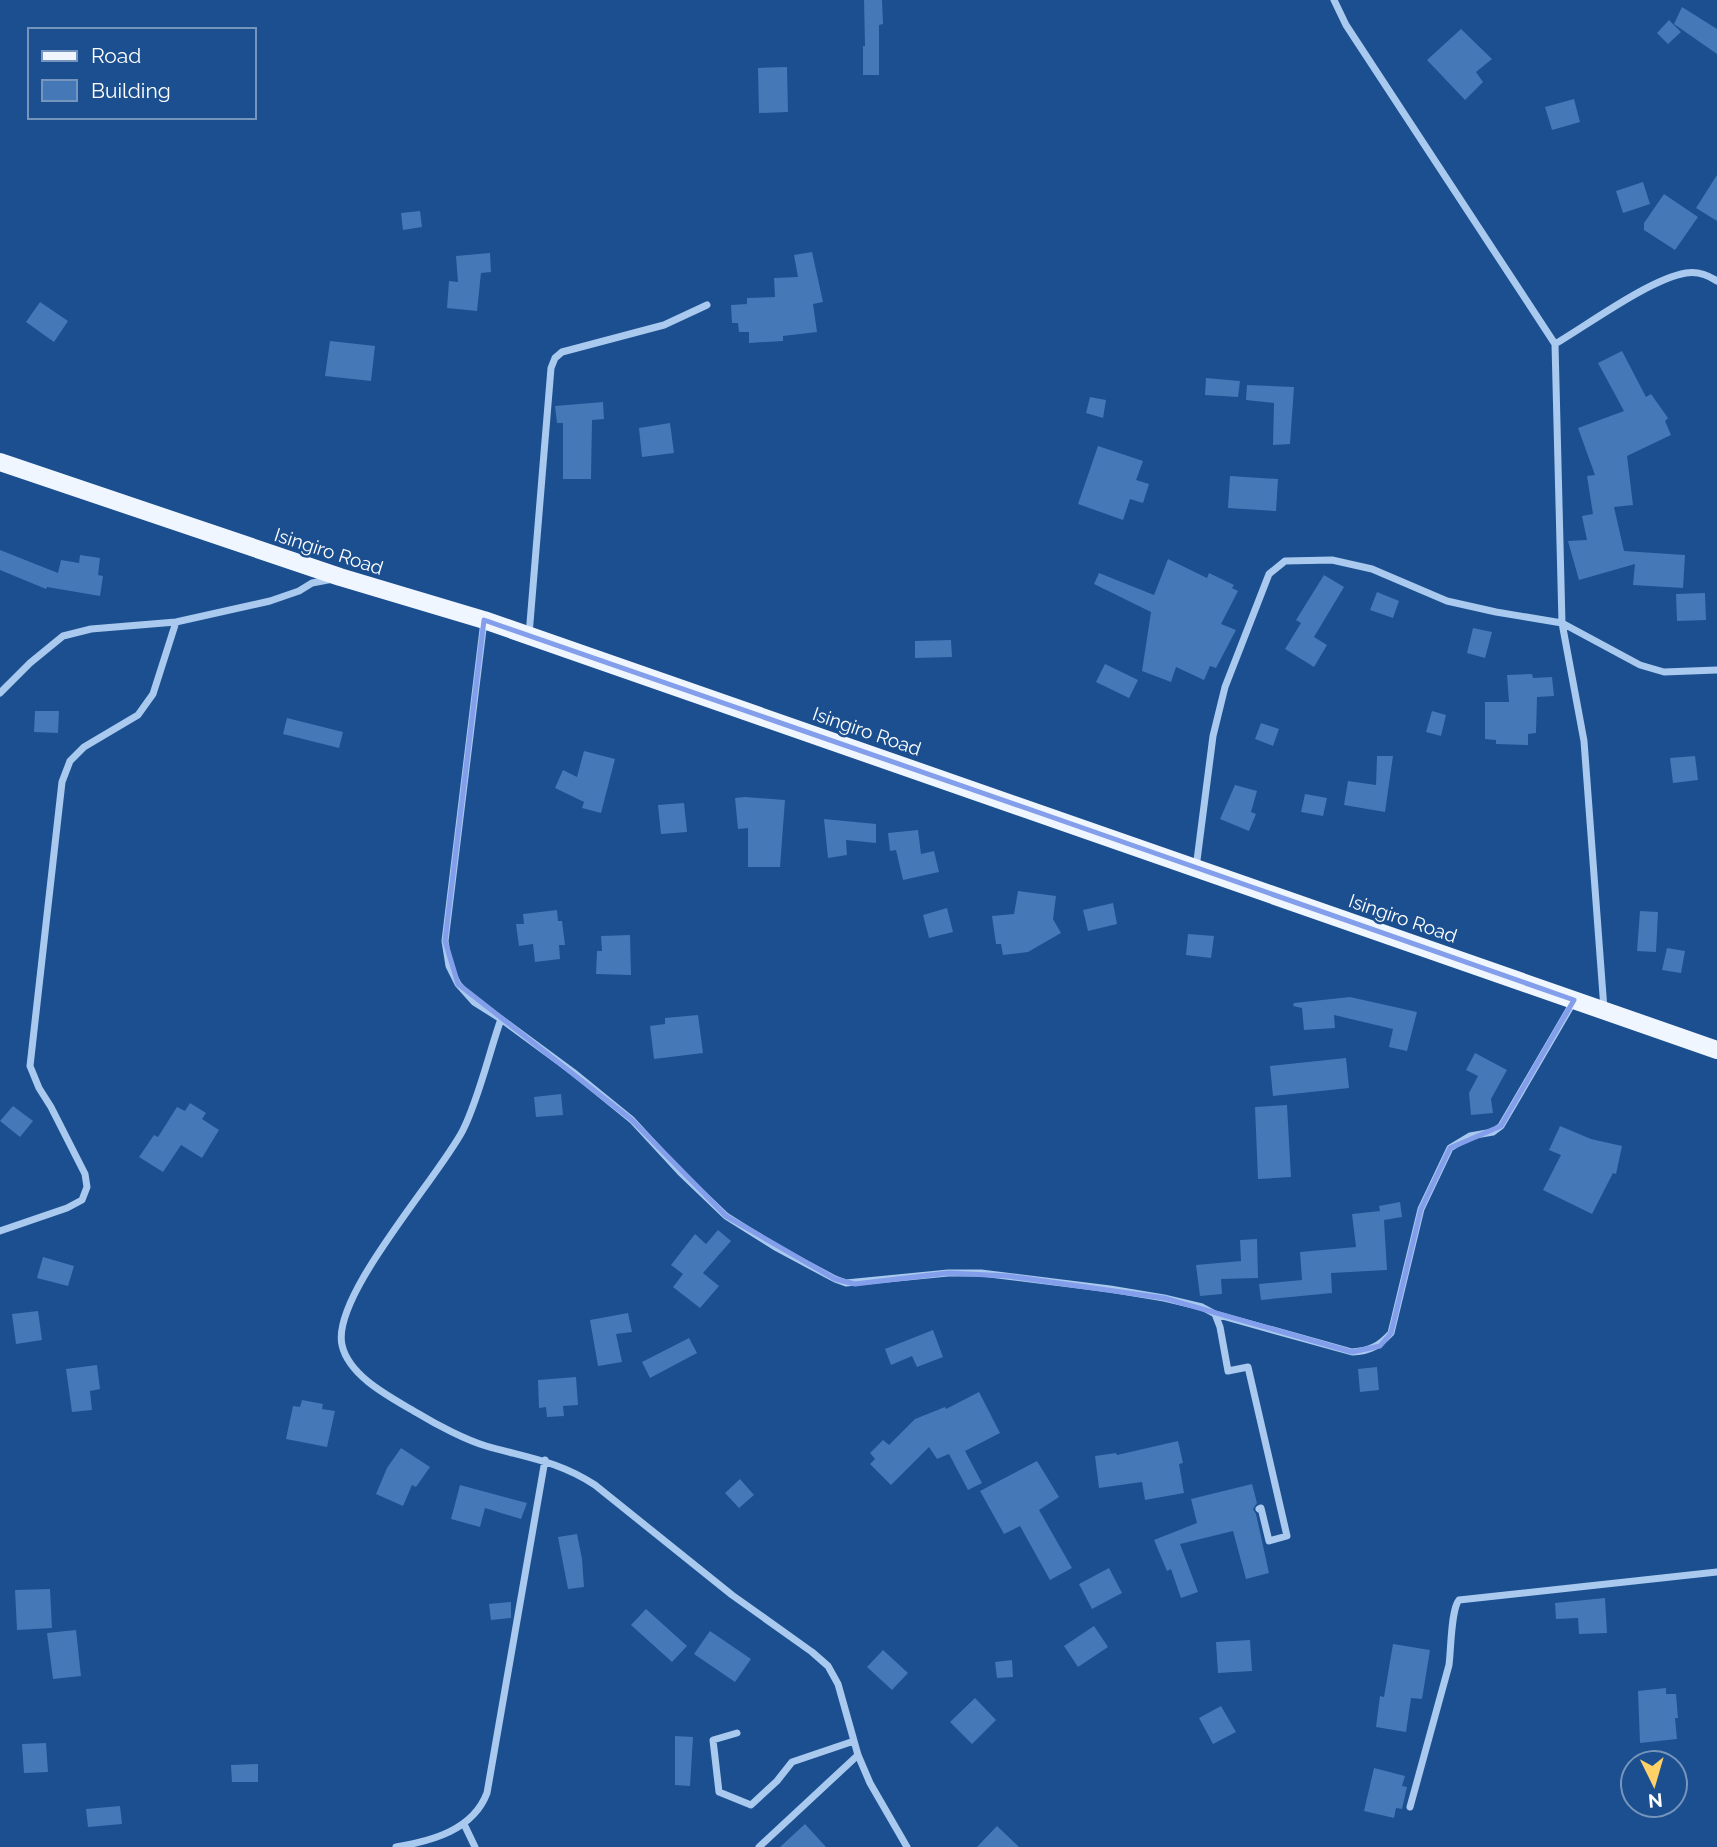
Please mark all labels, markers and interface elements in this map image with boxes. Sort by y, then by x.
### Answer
legend [28,28,256,119]
text: Road [91,43,141,68]
text: Building [91,78,171,103]
street label: Isingiro Road [272,523,386,579]
street label: Isingiro Road [810,702,924,760]
street label: Isingiro Road [1346,889,1460,947]
north arrow [1619,1749,1689,1819]
text: N [1647,1789,1664,1813]

